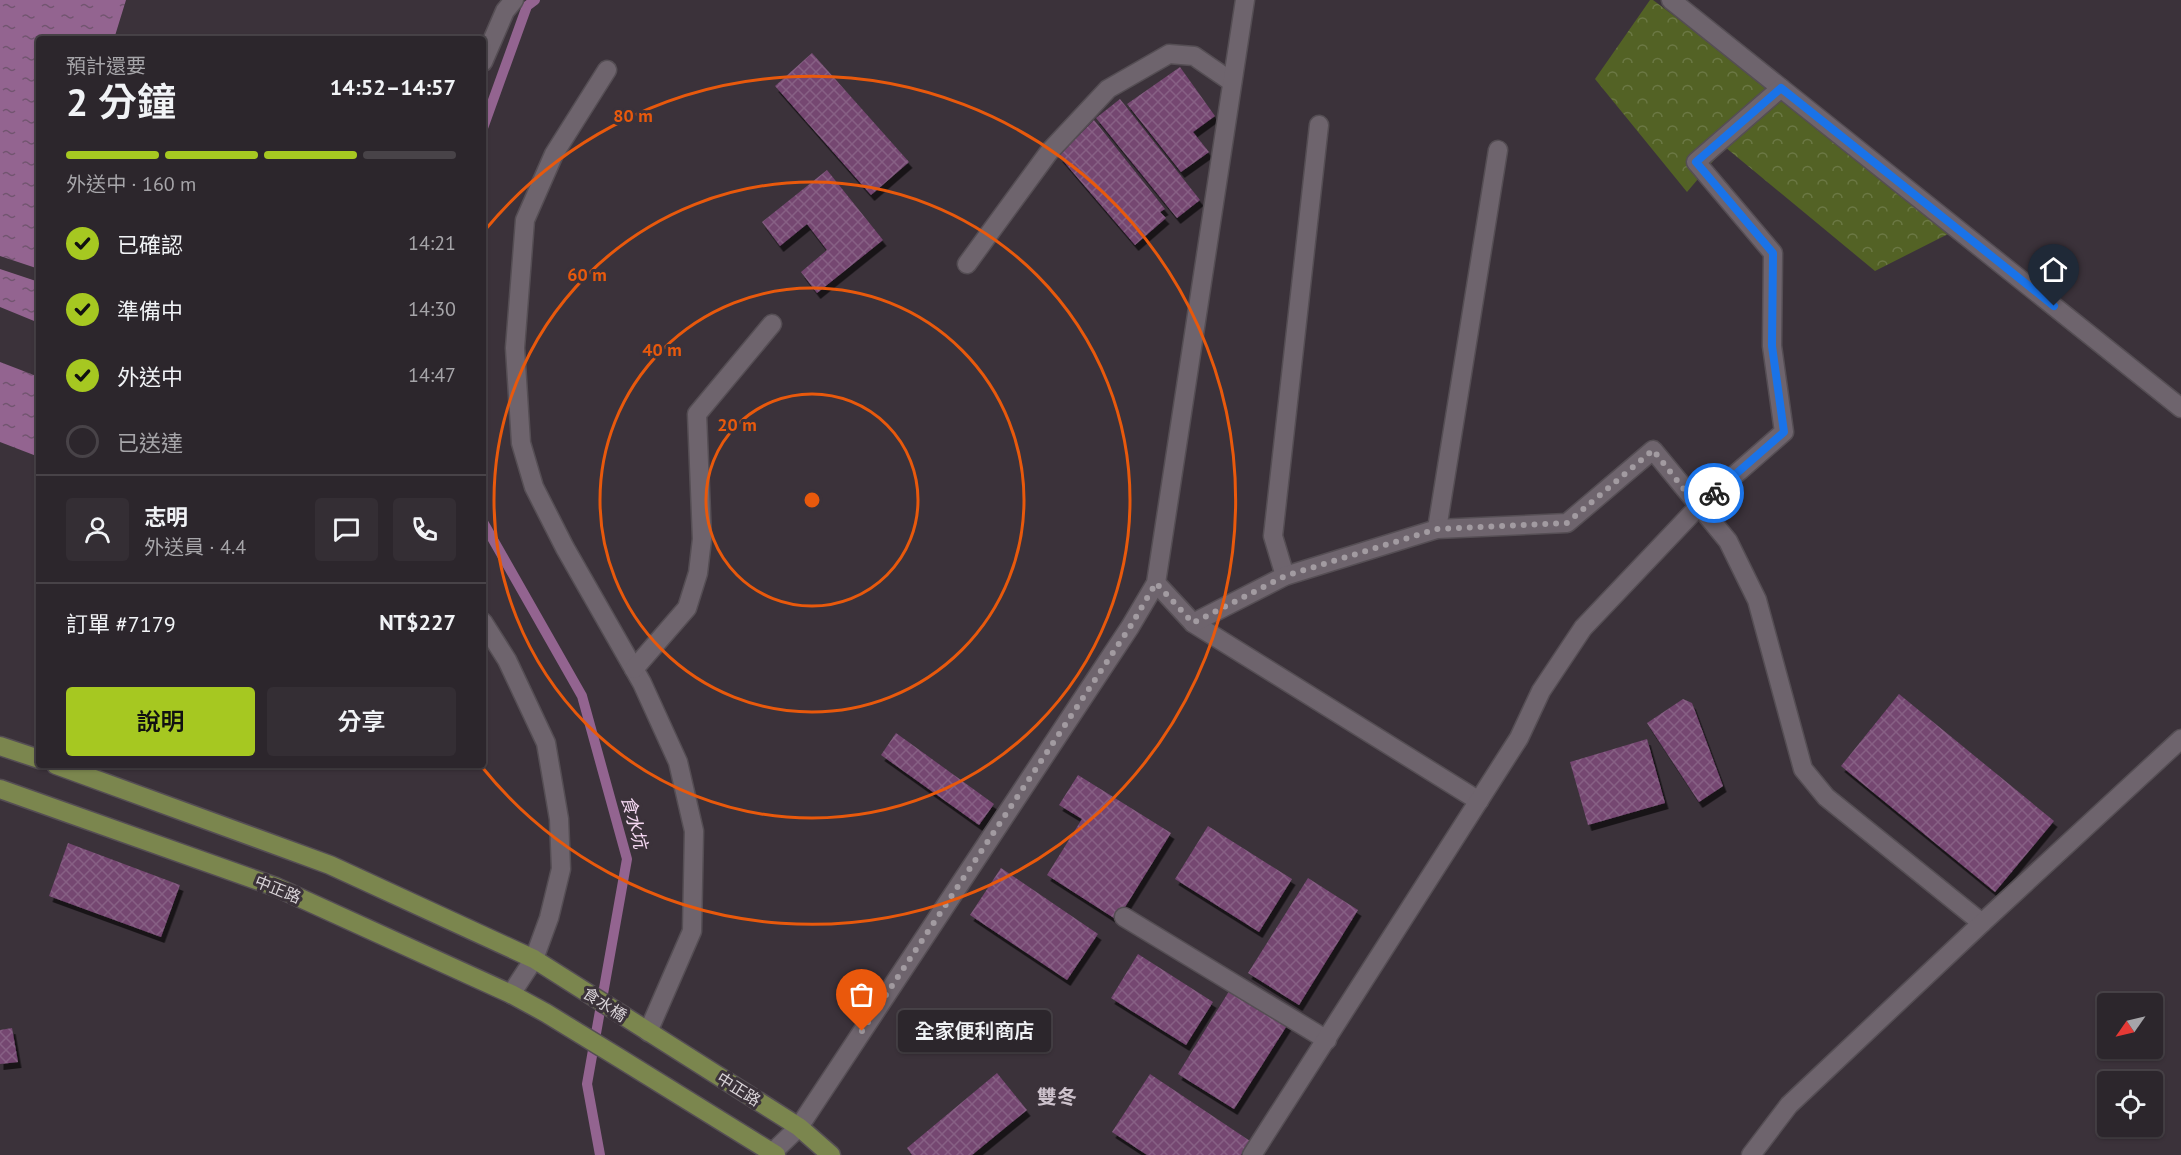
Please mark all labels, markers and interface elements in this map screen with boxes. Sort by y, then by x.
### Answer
text: 預計還要 [66,53,146,79]
text: 14:52–14:57 [330,73,456,101]
text: 2 分鐘 [66,76,176,127]
text: 80 m [613,104,653,127]
text: 外送中 · 160 m [66,171,196,197]
icon: check [66,227,99,260]
text: 14:21 [408,230,456,256]
text: 已確認 [117,231,183,259]
pin [2028,244,2079,306]
icon: home [2037,253,2070,286]
text: 60 m [567,263,607,286]
icon: check [66,293,99,326]
text: 14:30 [408,296,456,322]
text: 準備中 [117,297,183,325]
text: 40 m [642,338,682,361]
icon: check [66,359,99,392]
text: 14:47 [408,362,456,388]
text: 外送中 [117,363,183,391]
text: 20 m [717,413,757,436]
text: 已送達 [117,429,183,457]
courier [1684,463,1744,523]
icon: bike [1698,477,1731,510]
centre of rings [802,490,822,510]
button: person [66,498,129,561]
button: chat [315,498,378,561]
button: phone [393,498,456,561]
text: 志明 [144,503,188,531]
text: 外送員 · 4.4 [144,534,246,560]
text: NT$227 [379,608,456,636]
text: 訂單 #7179 [66,610,176,638]
button: 說明 [66,687,255,756]
button: 分享 [267,687,456,756]
water label: 食水坑 [616,793,653,854]
street label: 中正路 [252,871,304,907]
pin [836,969,887,1031]
icon: bag [845,978,878,1011]
street label: 食水橋 [579,983,631,1025]
north arrow [2097,993,2163,1059]
map controls [2097,993,2163,1137]
callout: 全家便利商店 [898,1010,1051,1052]
text: 全家便利商店 [915,1018,1035,1044]
street label: 中正路 [713,1068,765,1110]
button: locate [2097,1071,2163,1137]
district label: 雙冬 [1037,1084,1077,1110]

